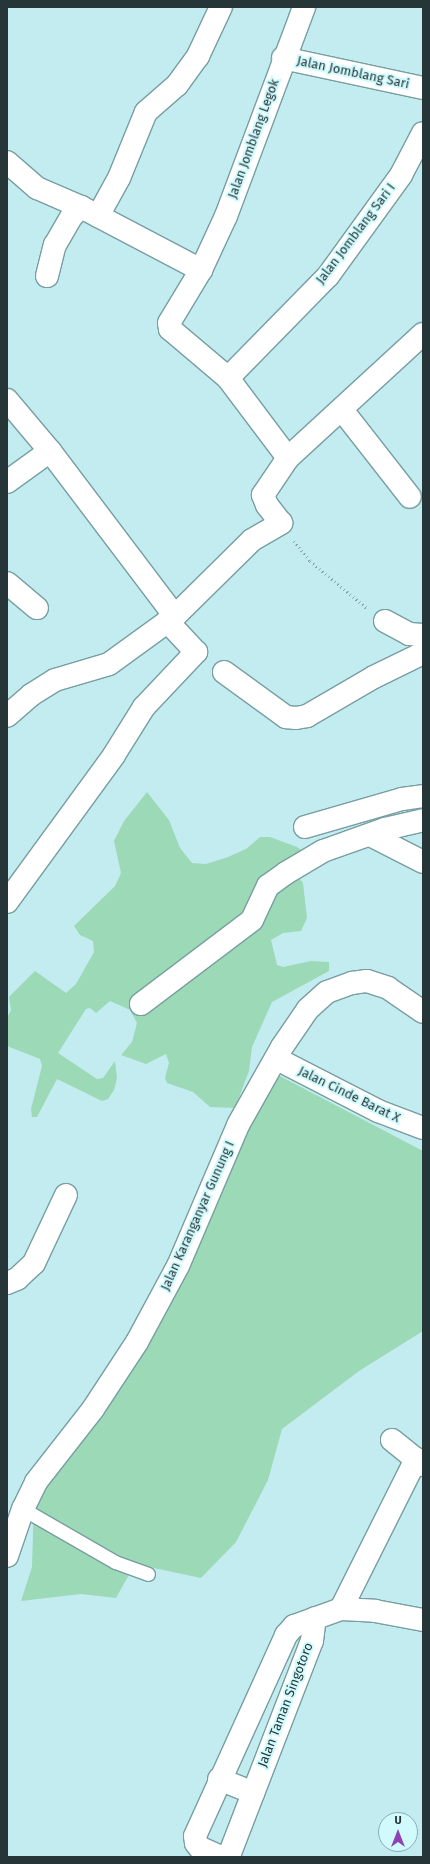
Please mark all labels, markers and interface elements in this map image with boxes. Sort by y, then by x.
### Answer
street label: Jalan Jomblang Sari [295,53,411,93]
street label: Jalan Jomblang Legok [225,77,283,201]
street label: Jalan Jomblang Sari I [313,181,399,287]
street label: Jalan Cinde Barat X [296,1064,402,1126]
street label: Jalan Karanganyar Gunung I [158,1139,238,1293]
street label: Jalan Taman Singotoro [255,1641,317,1769]
north arrow [378,1812,418,1852]
text: U [394,1814,402,1827]

